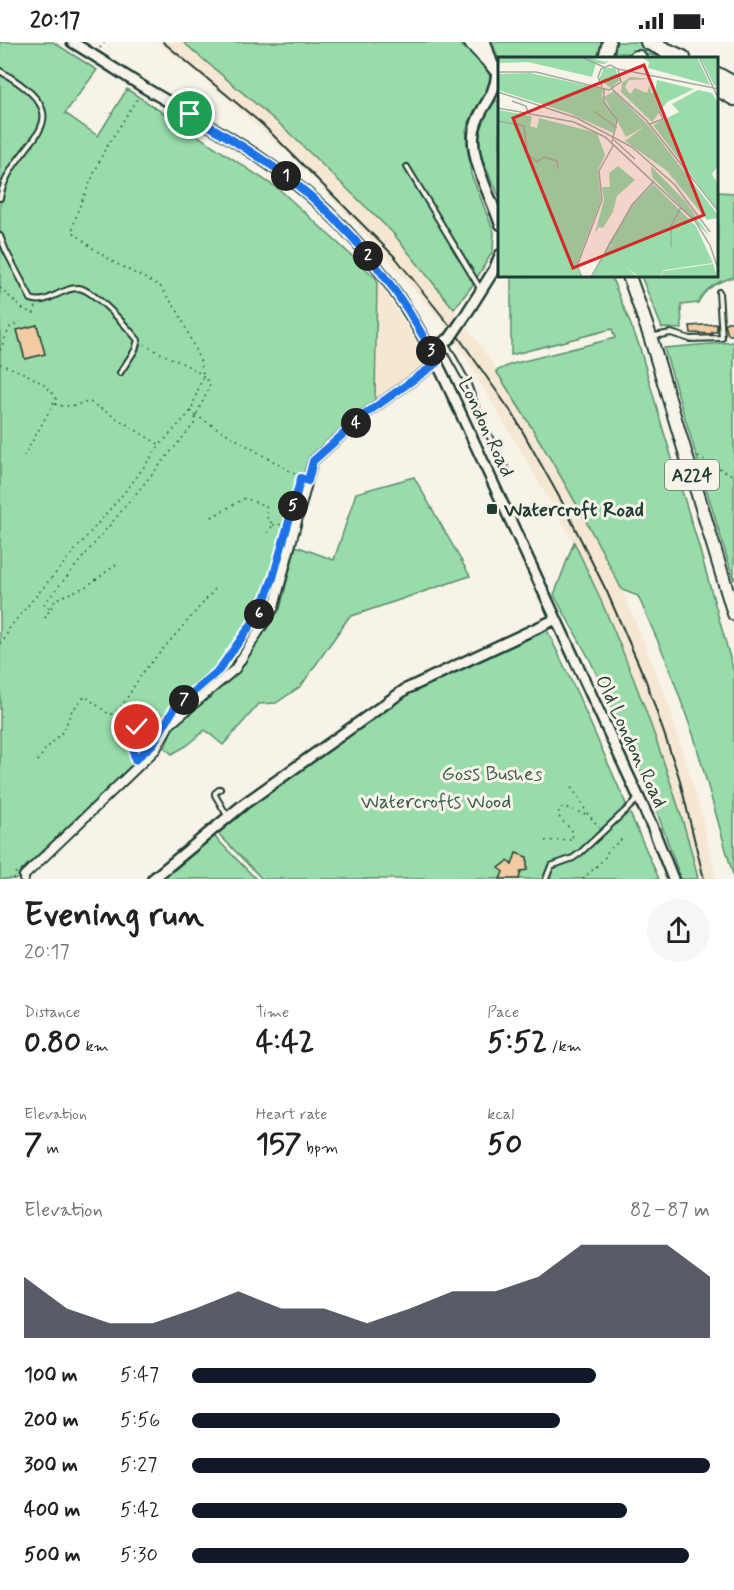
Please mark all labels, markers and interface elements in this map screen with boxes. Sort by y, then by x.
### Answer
text: 20:17 [30,7,80,35]
inset map [498,57,719,278]
pin [164,88,215,139]
icon: arrive [173,97,206,130]
pin: 1 [271,161,301,191]
text: 1 [282,165,290,186]
pin: 2 [353,241,383,271]
text: 2 [364,245,372,266]
pin: 3 [416,336,446,366]
text: 3 [427,340,435,361]
street label: London Road [451,374,520,481]
pin: 4 [341,408,371,438]
text: 4 [351,412,361,433]
road number: A224 [665,460,719,490]
pin: 5 [278,491,308,521]
text: 5 [288,495,298,516]
place label: Watercroft Road [503,497,644,524]
marker: Watercroft Road [485,502,499,516]
pin: 6 [244,599,274,629]
text: 6 [255,603,263,624]
street label: Old London Road [588,671,673,812]
pin: 7 [169,685,199,715]
text: 7 [179,689,189,710]
pin [111,701,162,752]
icon: check [120,710,153,743]
park label: Goss Bushes [442,761,543,788]
park label: Watercrofts Wood [361,789,511,816]
text: Evening run [24,894,204,938]
button: share [647,899,710,962]
text: 20:17 [24,939,70,966]
text: Distance [24,1002,80,1023]
text: Time [256,1002,289,1023]
text: Pace [487,1002,519,1023]
text: 0.80 [24,1023,81,1062]
text: 4:42 [256,1023,314,1062]
text: 5:52 [487,1023,547,1062]
text: km [81,1036,109,1057]
text: /km [547,1036,582,1057]
text: Elevation [24,1104,87,1125]
text: Heart rate [256,1104,328,1125]
text: kcal [487,1104,514,1125]
text: 7 [24,1125,42,1164]
text: 157 [256,1125,302,1164]
text: 50 [487,1125,523,1164]
text: m [42,1138,59,1159]
text: bpm [302,1138,338,1159]
text: Elevation [24,1197,103,1224]
text: 82–87 m [630,1197,710,1224]
text: 100 m [24,1362,78,1389]
text: 5:47 [120,1362,159,1389]
text: 200 m [24,1407,79,1434]
text: 5:56 [120,1407,160,1434]
text: 300 m [24,1452,78,1479]
text: 5:27 [120,1452,157,1479]
text: 400 m [24,1497,80,1524]
text: 5:42 [120,1497,160,1524]
text: 500 m [24,1542,81,1569]
text: 5:30 [120,1542,158,1569]

